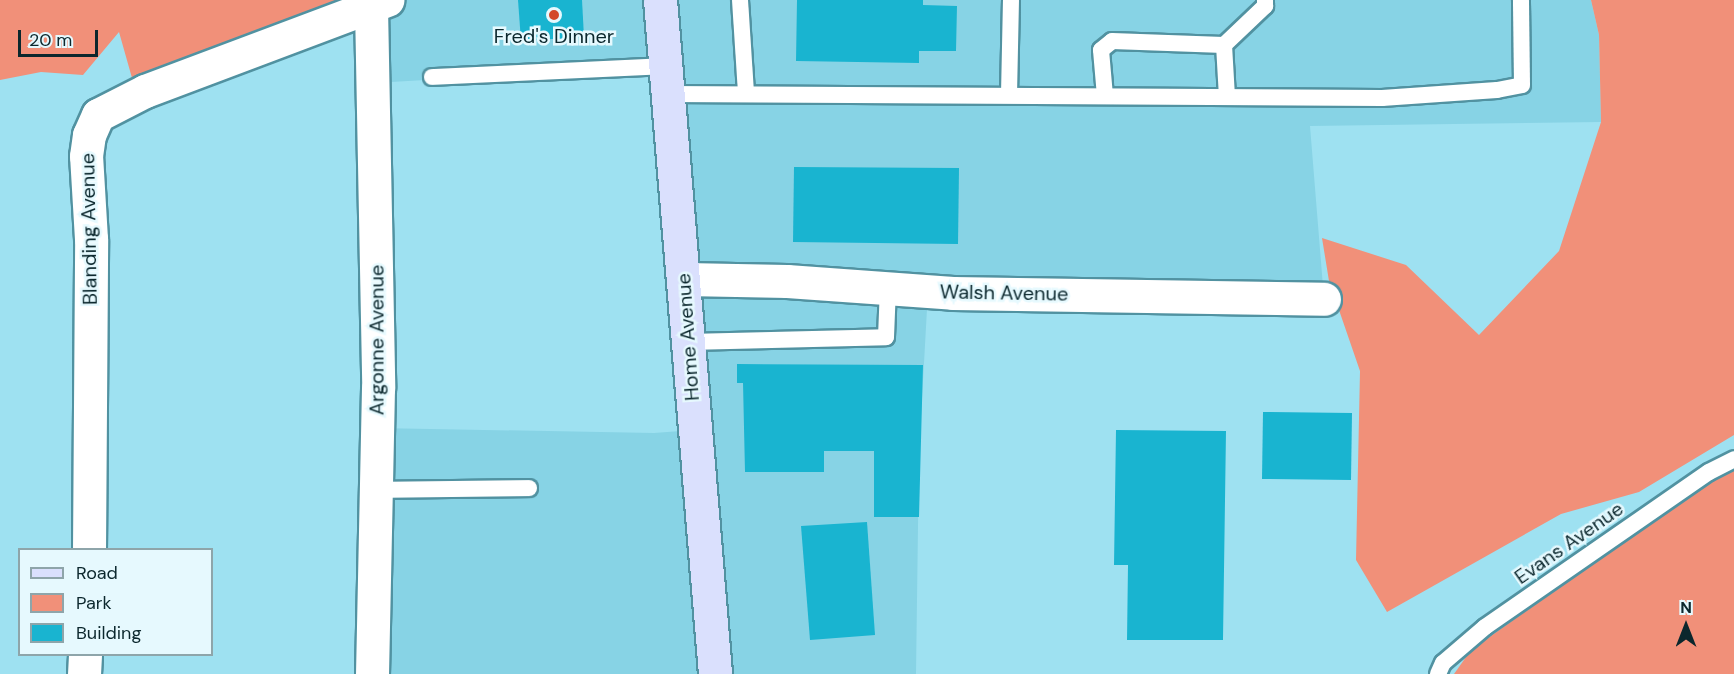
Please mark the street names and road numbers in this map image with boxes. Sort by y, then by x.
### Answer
street label: Blanding Avenue [76,153,102,305]
street label: Argonne Avenue [365,265,389,415]
street label: Home Avenue [672,272,704,402]
street label: Walsh Avenue [940,280,1068,306]
street label: Evans Avenue [1510,497,1628,589]

